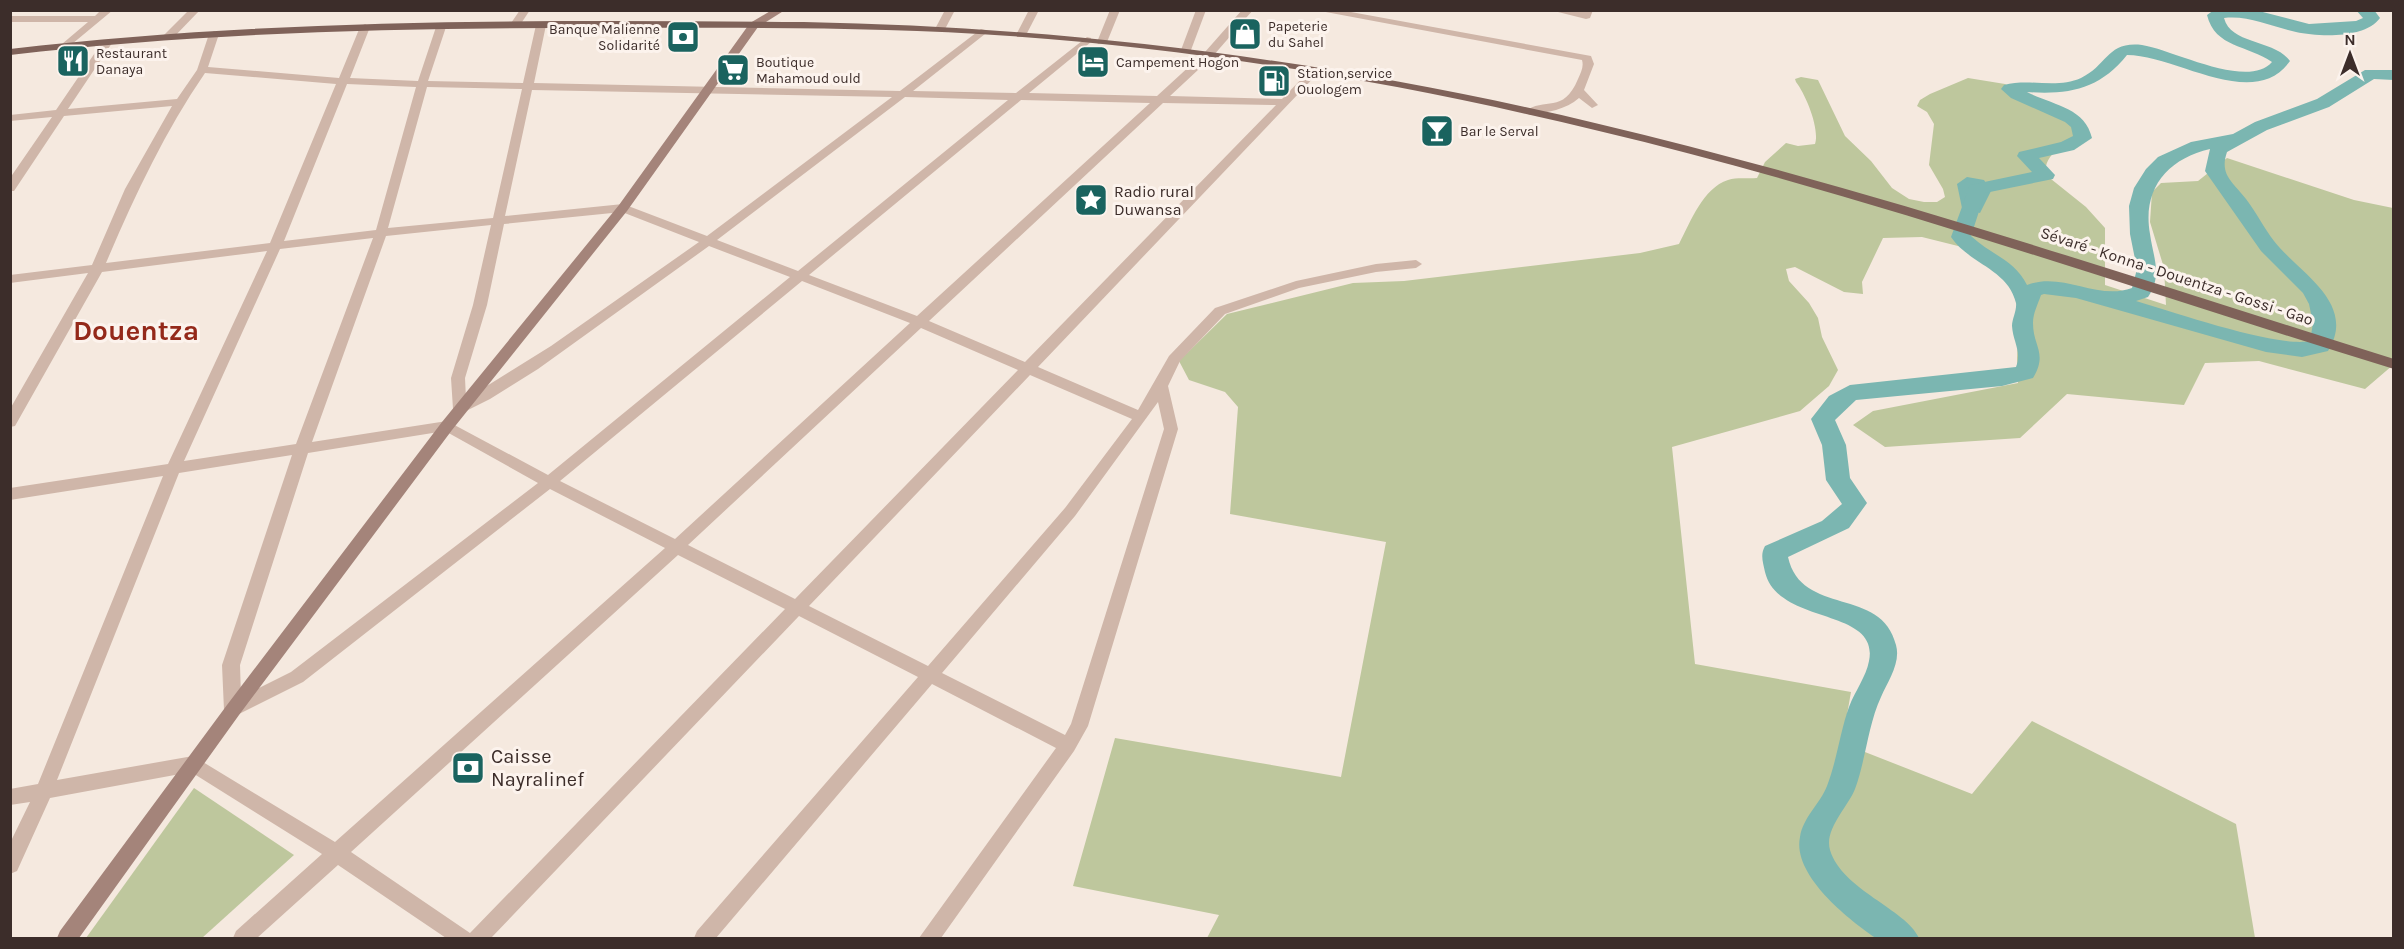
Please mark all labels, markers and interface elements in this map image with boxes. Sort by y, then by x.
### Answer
shop icon: Papeterie du Sahel [1227,16,1263,52]
place label: Papeterie du Sahel [1268,18,1328,51]
bank icon: Banque Malienne Solidarité [665,19,701,55]
place label: Banque Malienne Solidarité [549,21,660,54]
north arrow [2320,24,2380,84]
text: N [2344,30,2356,49]
restaurant icon: Restaurant Danaya [55,43,91,79]
hotel icon: Campement Hogon [1075,44,1111,80]
place label: Restaurant Danaya [96,45,167,78]
supermarket icon: Boutique Mahamoud ould [715,52,751,88]
place label: Boutique Mahamoud ould [756,54,861,87]
place label: Campement Hogon [1116,54,1239,71]
fuel station icon: Station,service Ouologem [1256,63,1292,99]
place label: Station,service Ouologem [1297,65,1392,98]
bar icon: Bar le Serval [1419,113,1455,149]
place label: Bar le Serval [1460,123,1539,140]
place icon: Radio rural Duwansa [1073,182,1109,218]
place label: Radio rural Duwansa [1114,182,1194,219]
street label: Sévaré - Konna - Douentza - Gossi - Gao [2038,223,2316,329]
district label: Douentza [73,314,199,347]
place label: Caisse Nayralinef [491,745,584,791]
bank icon: Caisse Nayralinef [450,750,486,786]

